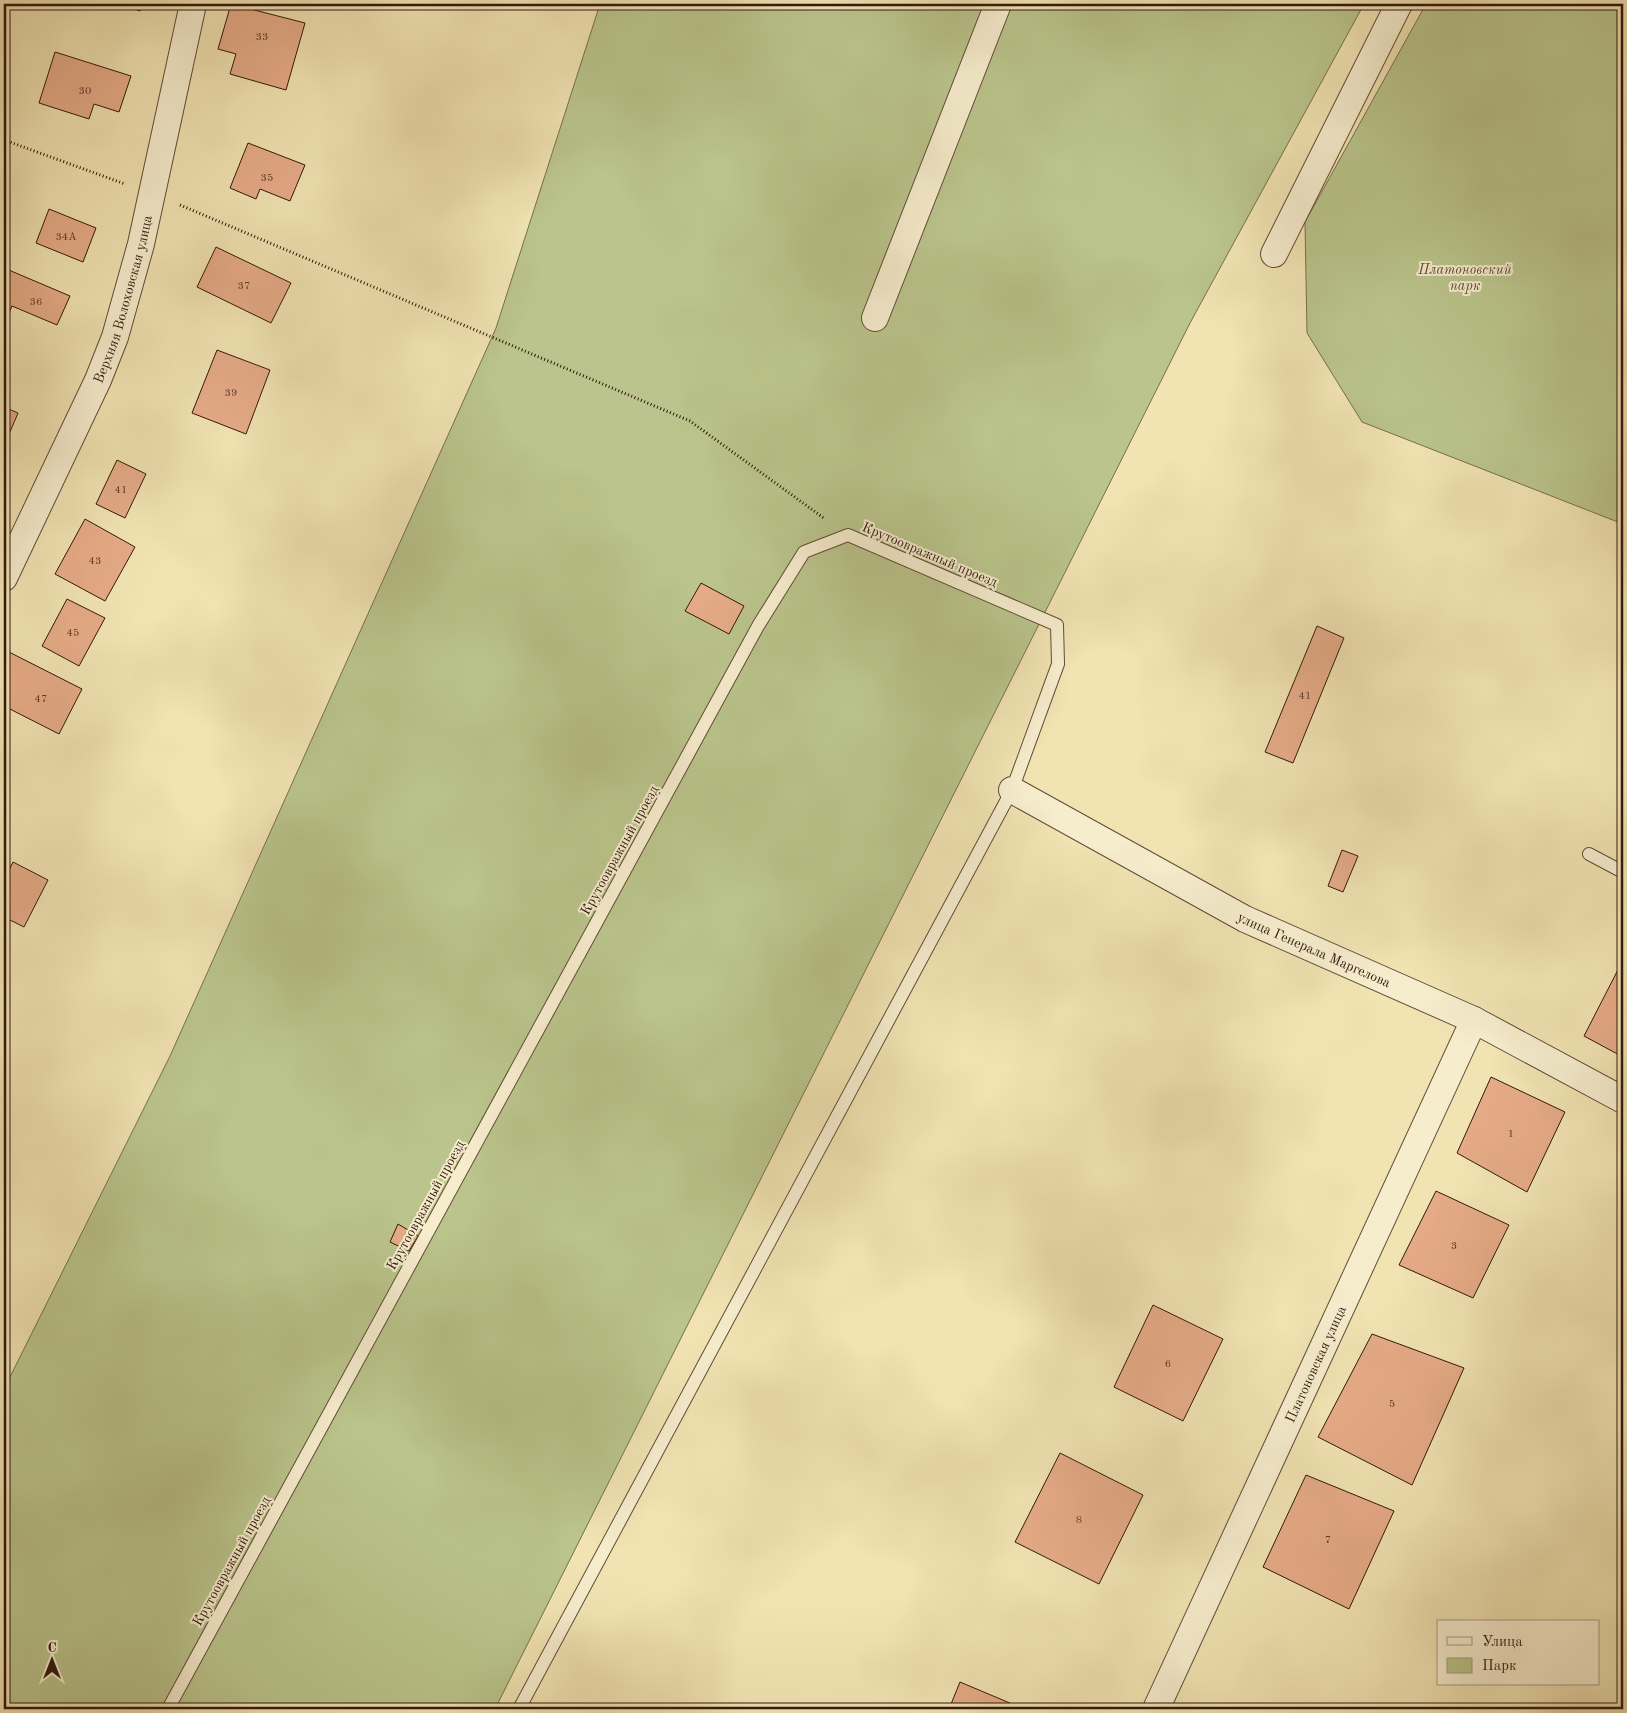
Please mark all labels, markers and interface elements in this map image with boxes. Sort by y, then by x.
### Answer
house number: 33 [256,32,268,43]
house number: 30 [79,86,91,97]
house number: 35 [261,173,273,184]
street label: Верхняя Волоховская улица [92,214,155,385]
house number: 34А [55,232,77,243]
park label: Платоновский парк [1417,263,1512,294]
house number: 37 [238,281,250,292]
house number: 36 [30,297,42,308]
house number: 39 [225,388,237,399]
house number: 41 [115,485,127,496]
street label: Крутоовражный проезд [860,520,999,590]
house number: 43 [89,556,101,567]
house number: 45 [67,628,79,639]
house number: 41 [1299,691,1311,702]
house number: 47 [35,694,47,705]
street label: Крутоовражный проезд [578,783,661,918]
street label: улица Генерала Маргелова [1235,910,1393,990]
house number: 1 [1508,1129,1514,1140]
street label: Крутоовражный проезд [384,1138,467,1273]
house number: 3 [1451,1241,1457,1252]
street label: Платоновская улица [1283,1304,1349,1425]
house number: 6 [1165,1359,1171,1370]
house number: 5 [1389,1399,1395,1410]
street label: Крутоовражный проезд [190,1494,273,1629]
house number: 8 [1076,1515,1082,1526]
house number: 7 [1325,1535,1331,1546]
legend [1437,1620,1600,1686]
text: Улица [1482,1635,1523,1650]
north arrow [28,1636,78,1686]
text: С [47,1641,57,1655]
text: Парк [1482,1659,1517,1674]

